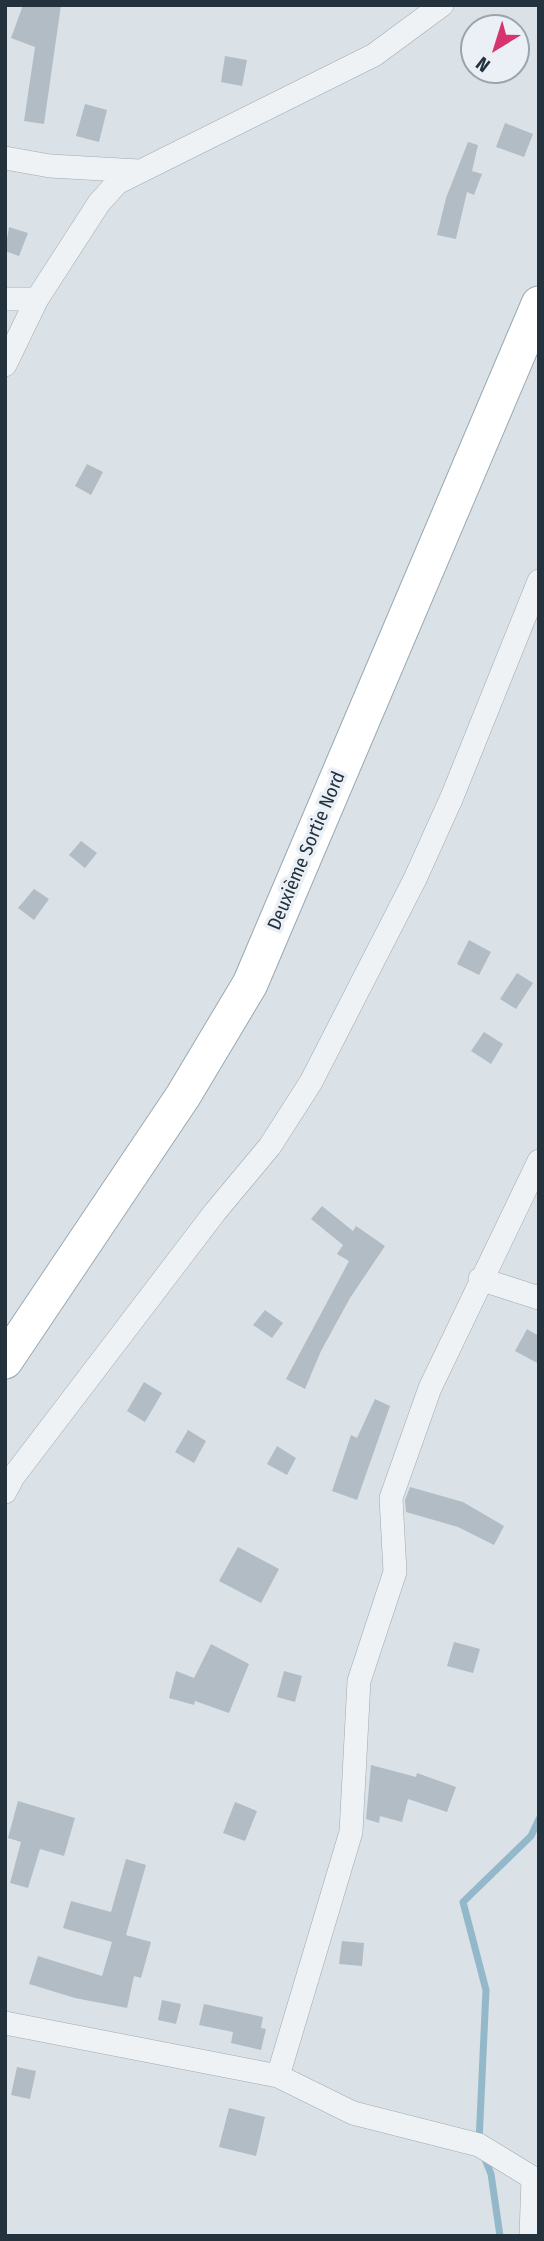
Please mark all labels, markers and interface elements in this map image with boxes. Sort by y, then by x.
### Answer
north arrow [460,14,530,84]
text: N [471,52,495,77]
street label: Deuxième Sortie Nord [263,768,351,934]

